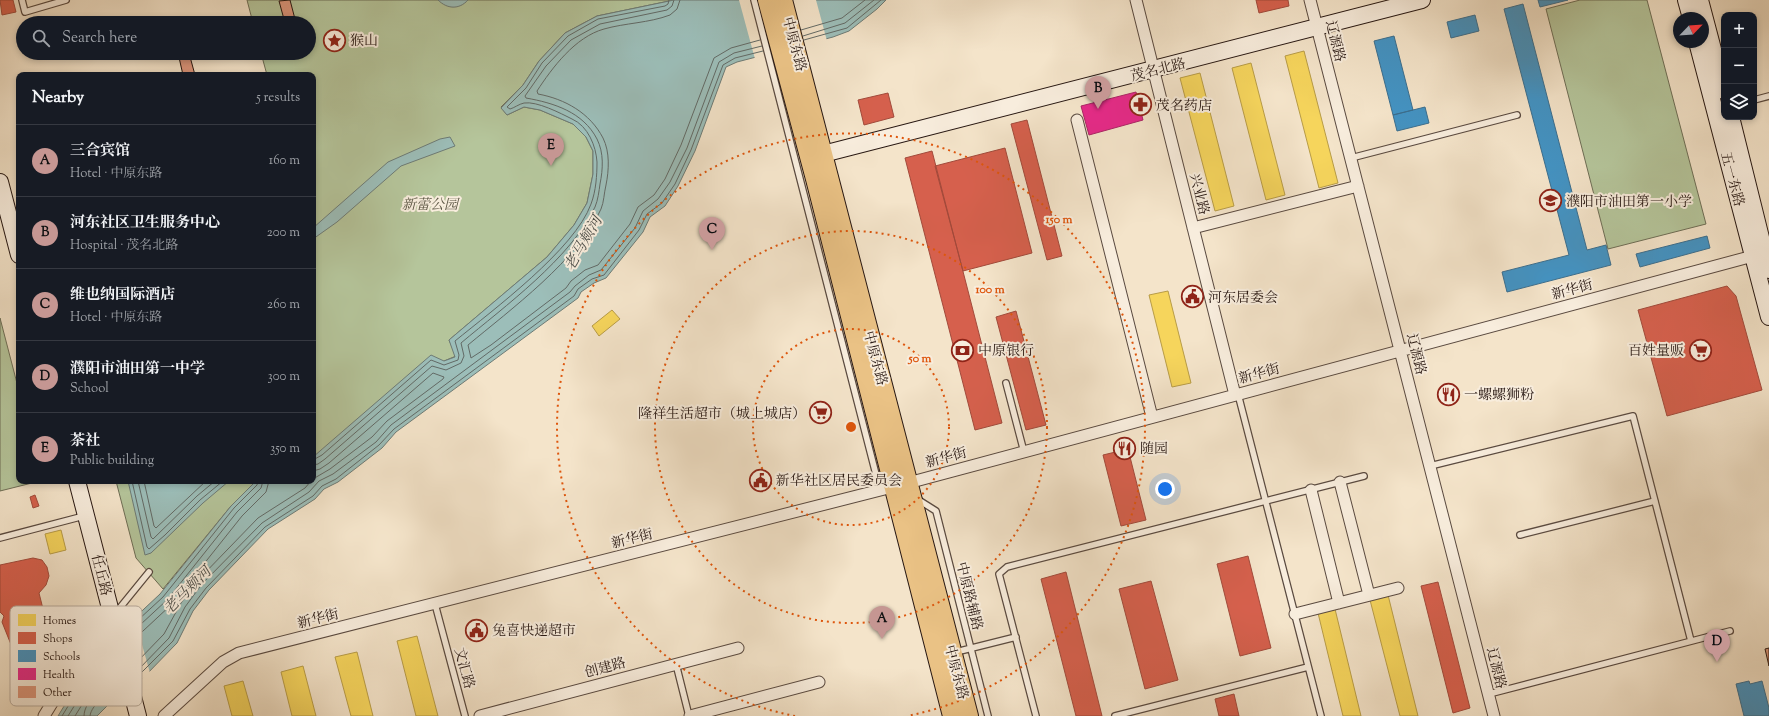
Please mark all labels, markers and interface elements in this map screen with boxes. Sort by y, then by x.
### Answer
north arrow [1673,12,1709,48]
map controls [1721,12,1757,120]
button: + [1721,12,1757,48]
street label: 中原东路 [776,15,810,74]
search box [16,16,316,60]
street label: 辽源路 [1319,19,1349,64]
icon: search [30,27,52,49]
place icon: 猴山 [321,27,347,53]
text: Search here [62,28,137,49]
place label: 猴山 [350,32,378,52]
button: − [1721,48,1757,84]
street label: 茂名北路 [1129,54,1188,87]
pin: B [1085,76,1111,109]
button: layers [1721,84,1757,120]
text: Nearby [32,86,84,110]
text: 5 results [256,89,300,107]
pharmacy icon: 茂名药店 [1127,92,1153,118]
place label: 茂名药店 [1156,97,1212,117]
pin: E [538,133,564,166]
text: 三合宾馆 [70,141,130,162]
street label: 五一东路 [1714,150,1748,209]
text: A [40,152,50,170]
text: 160 m [269,152,300,170]
text: Hotel · 中原东路 [70,165,162,183]
street label: 兴业路 [1183,172,1213,217]
school or university icon: 濮阳市油田第一小学 [1537,188,1563,214]
place label: 濮阳市油田第一小学 [1566,193,1692,213]
park label: 新蕾公园 [402,196,460,216]
water label: 老马颊河 [560,210,610,275]
text: 150 m [1044,211,1073,229]
text: 河东社区卫生服务中心 [70,213,220,234]
pin: C [699,217,725,250]
text: B [41,224,49,242]
text: 200 m [267,224,300,242]
text: Hospital · 茂名北路 [70,237,178,255]
street label: 新华街 [1550,276,1595,306]
text: 100 m [974,281,1005,299]
public building icon: 河东居委会 [1180,284,1206,310]
text: 维也纳国际酒店 [70,285,175,306]
place label: 河东居委会 [1208,289,1278,309]
text: C [40,296,50,314]
text: 260 m [267,296,300,314]
text: Hotel · 中原东路 [70,309,162,327]
street label: 中原东路 [857,329,891,388]
street label: 辽源路 [1400,332,1430,377]
bank icon: 中原银行 [949,337,975,363]
supermarket icon: 百姓量贩 [1687,337,1713,363]
place label: 中原银行 [978,342,1034,362]
place label: 百姓量贩 [1628,342,1684,362]
text: 50 m [908,350,932,368]
text: 濮阳市油田第一中学 [70,359,205,380]
street label: 新华街 [1237,360,1282,390]
text: D [40,368,50,386]
text: 300 m [268,368,300,386]
text: School [70,380,109,398]
restaurant icon: 一螺螺狮粉 [1435,381,1461,407]
place label: 一螺螺狮粉 [1464,386,1534,406]
supermarket icon: 隆祥生活超市（城上城店） [808,400,834,426]
place label: 隆祥生活超市（城上城店） [638,405,806,425]
centre of rings [844,420,858,434]
text: 茶社 [70,431,100,452]
restaurant icon: 随园 [1111,435,1137,461]
text: E [41,440,49,458]
text: 350 m [270,440,300,458]
place label: 随园 [1140,440,1168,460]
street label: 新华街 [924,444,969,474]
text: Public building [70,452,154,470]
public building icon: 新华社区居民委员会 [747,467,773,493]
place label: 新华社区居民委员会 [776,472,902,492]
your location [1155,479,1175,499]
street label: 新华街 [610,525,655,555]
street label: 任丘路 [85,553,115,598]
water label: 老马颊河 [159,560,219,620]
street label: 中原路辅路 [950,560,986,633]
street label: 新华街 [296,605,341,635]
legend [10,606,142,706]
pin: A [869,606,895,639]
text: Homes [43,613,76,629]
public building icon: 兔喜快递超市 [463,617,489,643]
place label: 兔喜快递超市 [492,622,576,642]
pin: D [1704,629,1730,662]
text: Shops [43,631,72,647]
street label: 中原东路 [938,643,972,702]
street label: 文汇路 [448,646,478,691]
street label: 辽源路 [1480,646,1510,691]
text: Schools [43,649,80,665]
street label: 创建路 [583,654,628,684]
text: Health [43,667,76,683]
text: Other [43,685,72,701]

